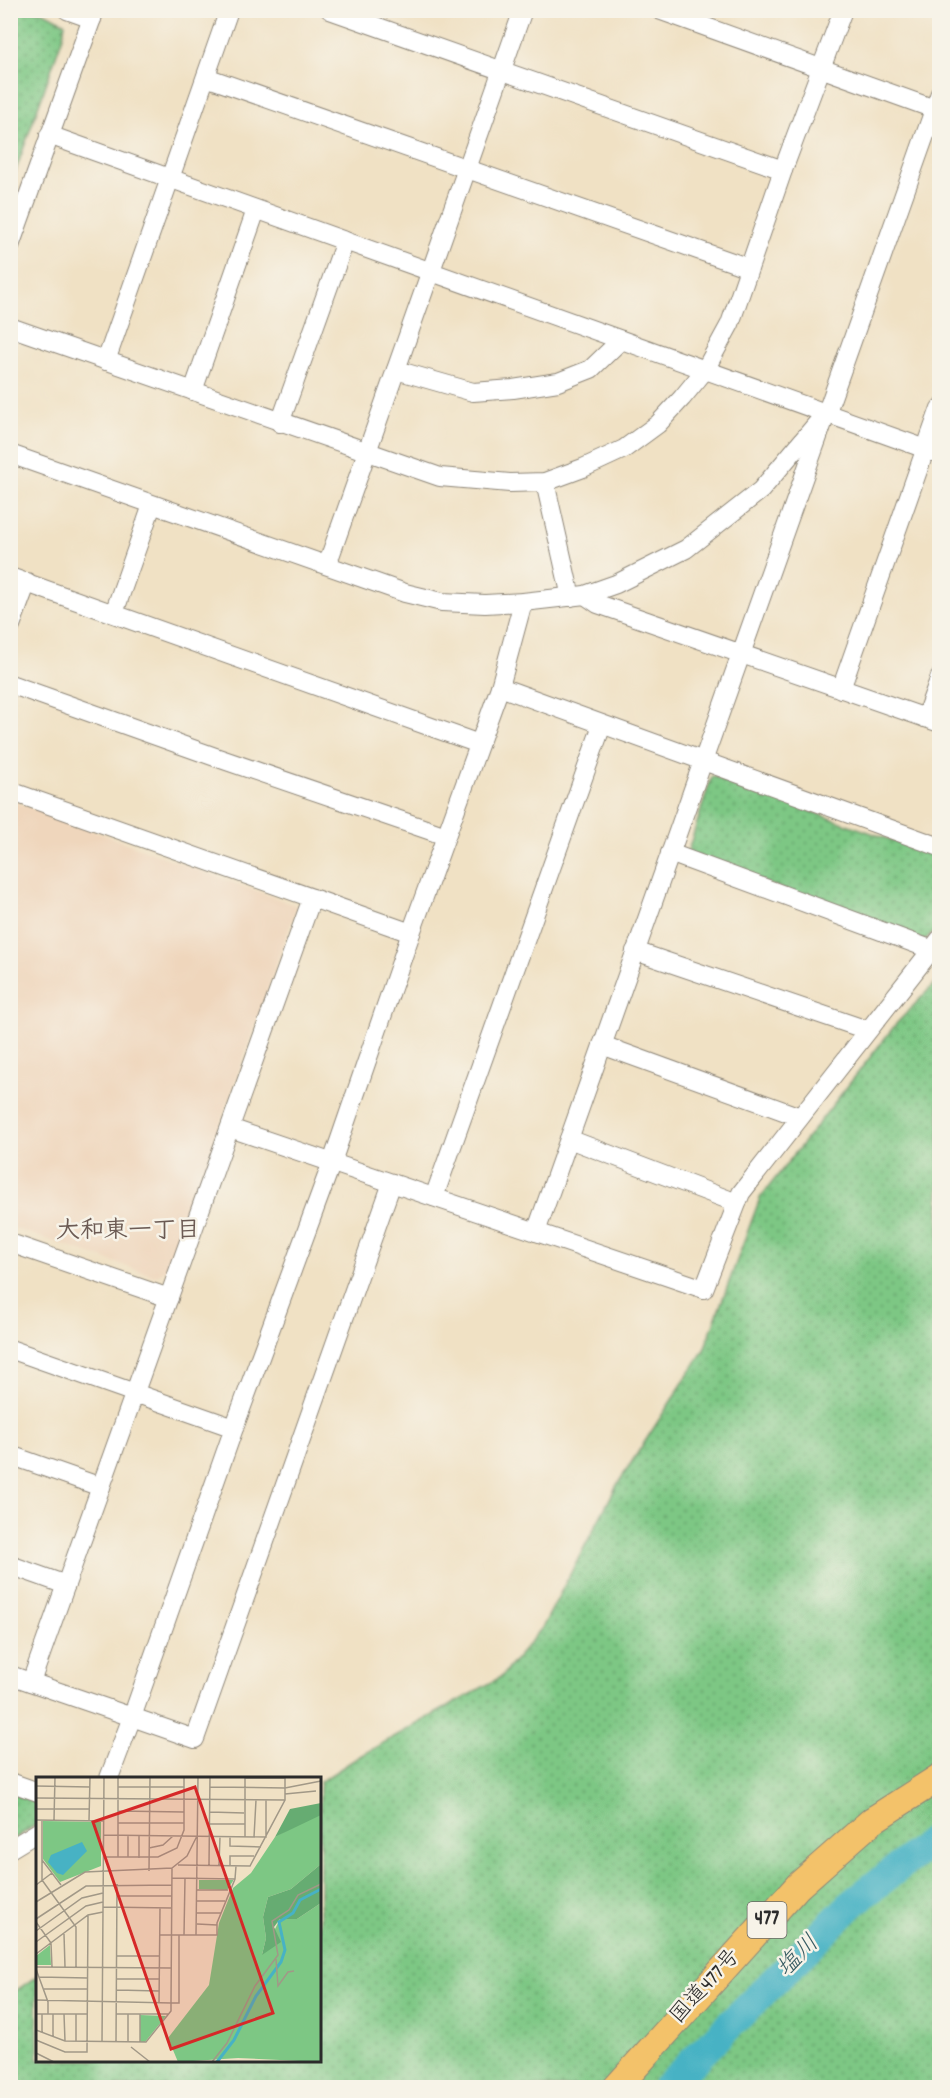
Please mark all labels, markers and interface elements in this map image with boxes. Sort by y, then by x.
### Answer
district label: 大和東一丁目 [56,1215,200,1249]
inset map [36,1777,321,2062]
road number: 477 [748,1902,786,1938]
water label: 塩川 [770,1928,828,1986]
street label: 国道477号 [664,1942,748,2032]

